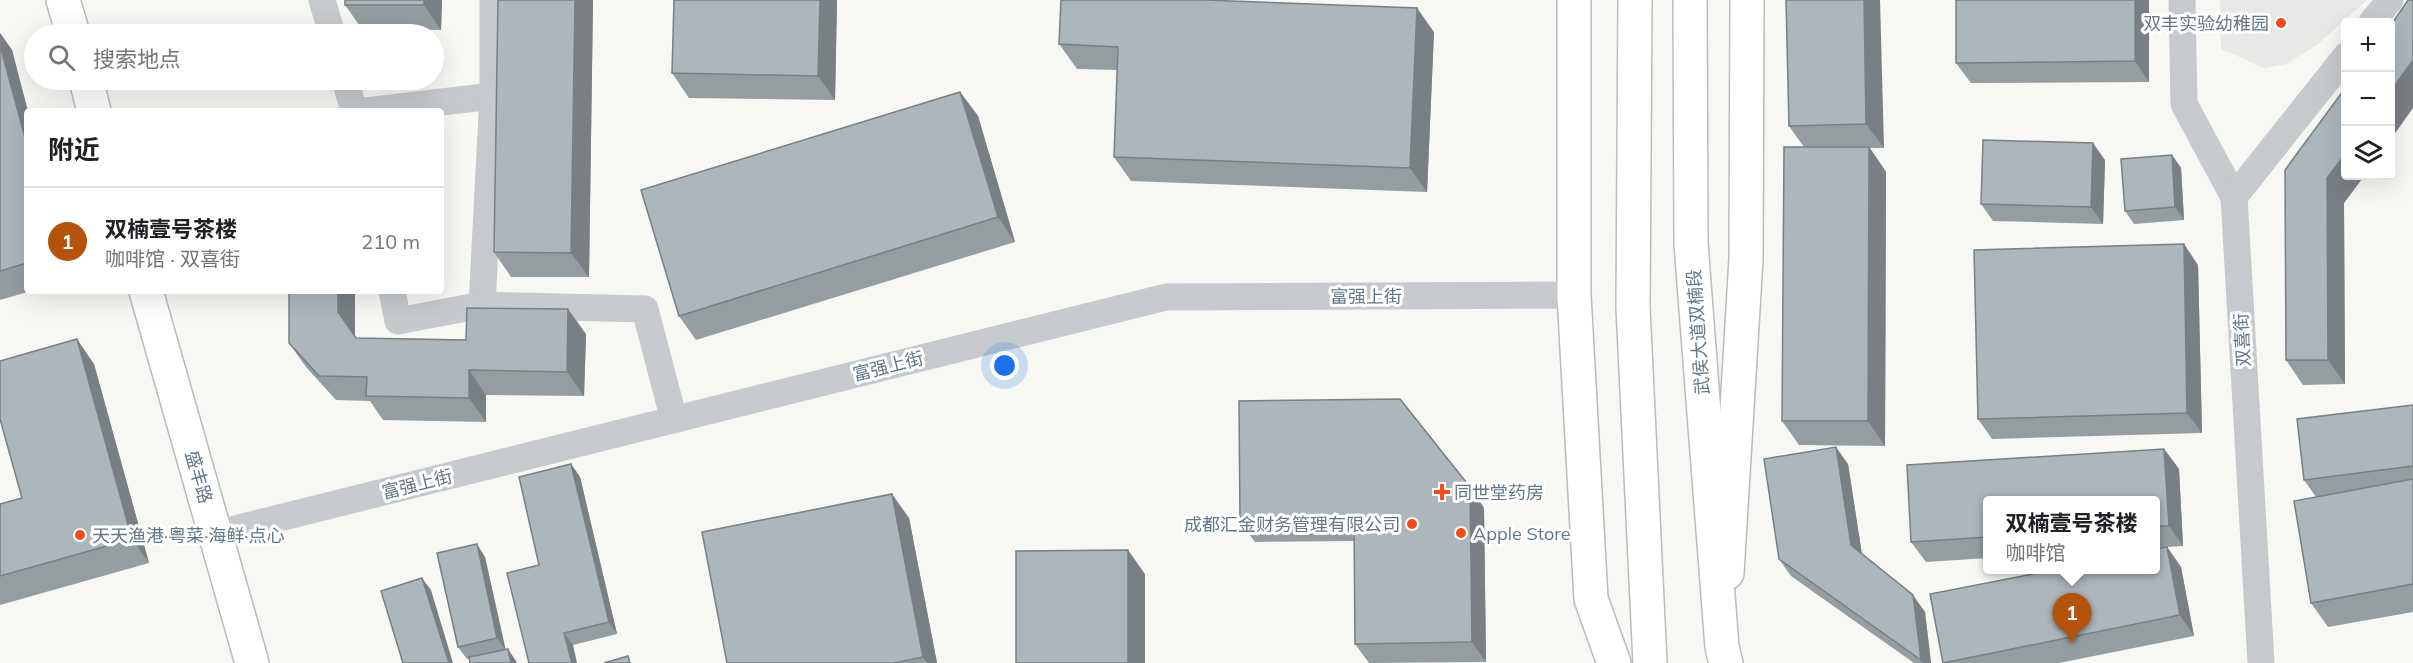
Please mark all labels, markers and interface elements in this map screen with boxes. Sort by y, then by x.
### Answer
place label: 双丰实验幼稚园 [2143,12,2269,35]
marker: 双丰实验幼稚园 [2274,16,2288,30]
map controls [2341,18,2395,180]
button: + [2341,18,2395,72]
search box [24,24,444,90]
icon: search [45,41,78,74]
text: 搜索地点 [93,45,181,73]
button: − [2341,72,2395,126]
button: layers [2341,126,2395,180]
text: 附近 [48,133,100,166]
text: 双楠壹号茶楼 [105,215,237,243]
text: 1 [62,229,74,254]
text: 210 m [361,229,420,254]
text: 咖啡馆 · 双喜街 [105,246,240,271]
street label: 武侯大道双楠段 [1682,268,1714,396]
street label: 富强上街 [1330,285,1402,308]
street label: 双喜街 [2229,312,2255,368]
street label: 富强上街 [850,346,926,386]
your location [990,351,1019,380]
street label: 盛丰路 [181,448,217,506]
street label: 富强上街 [379,464,455,504]
place label: 同世堂药房 [1454,481,1544,504]
marker: 同世堂药房 [1435,485,1449,499]
popup [1983,496,2160,574]
text: 双楠壹号茶楼 [2005,509,2138,537]
place label: 成都汇金财务管理有限公司 [1184,513,1400,536]
marker: 成都汇金财务管理有限公司 [1405,517,1419,531]
place label: Apple Store [1473,522,1570,545]
place label: 天天渔港·粤菜·海鲜·点心 [92,524,284,547]
marker: Apple Store [1454,526,1468,540]
marker: 天天渔港·粤菜·海鲜·点心 [73,528,87,542]
text: 咖啡馆 [2005,540,2065,565]
pin: 1 [2052,594,2092,643]

